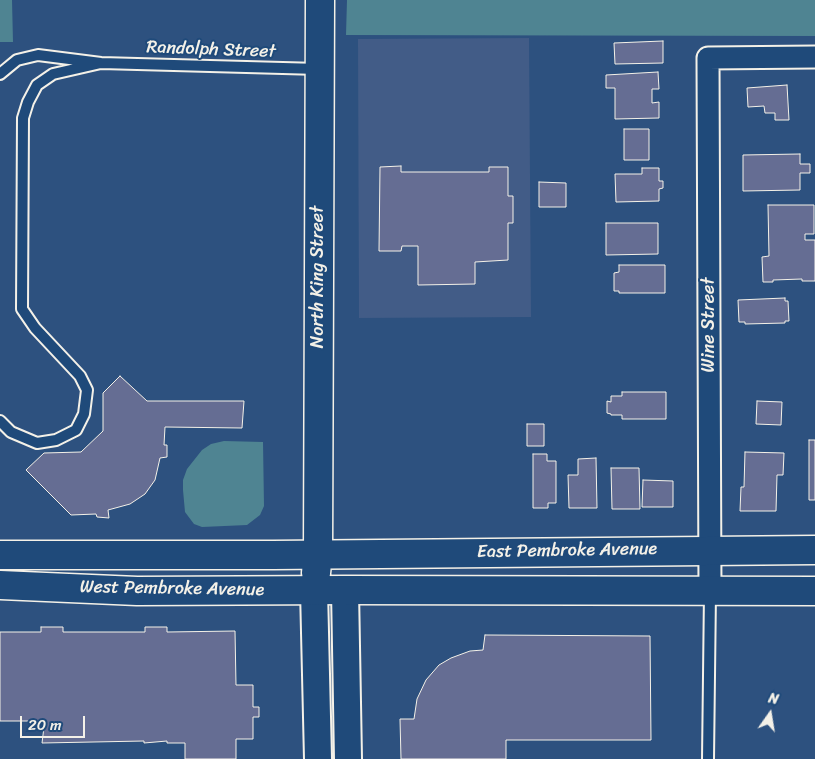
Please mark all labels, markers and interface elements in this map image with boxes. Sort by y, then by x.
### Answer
street label: Randolph Street [146,37,276,63]
street label: North King Street [307,206,329,348]
street label: Wine Street [698,278,720,372]
street label: East Pembroke Avenue [477,539,657,563]
street label: West Pembroke Avenue [80,577,264,601]
text: N [766,686,781,712]
north arrow [745,689,795,739]
scale bar [22,706,88,738]
text: 20 m [28,712,62,738]

